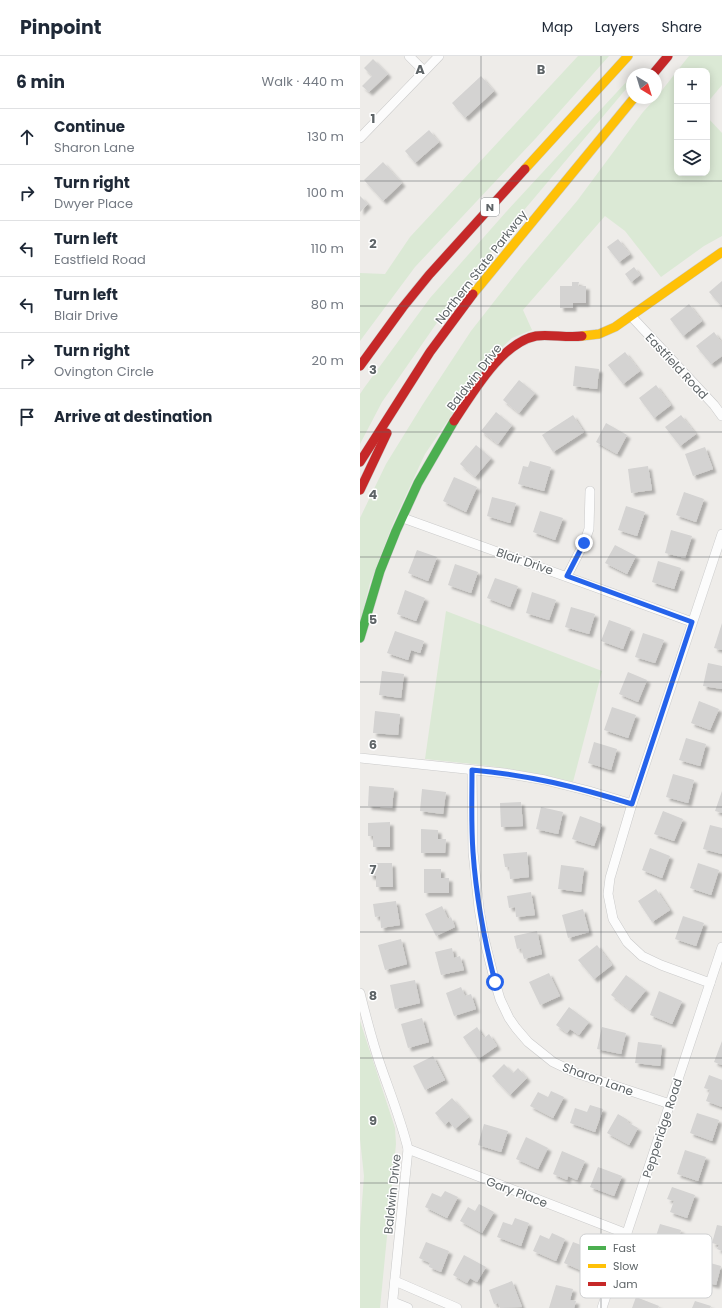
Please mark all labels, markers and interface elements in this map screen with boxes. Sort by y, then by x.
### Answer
text: Pinpoint [20,14,101,41]
text: Map [542,17,573,37]
text: Layers [595,17,639,37]
text: Share [661,17,702,37]
text: A [415,60,425,79]
text: B [537,60,546,79]
north arrow [626,68,662,104]
map controls [674,68,710,176]
button: + [674,68,710,104]
text: 6 min [16,70,65,94]
text: Walk · 440 m [262,72,344,91]
button: − [674,104,710,140]
text: 1 [371,109,375,128]
text: Continue [54,116,125,137]
icon: ahead [16,126,38,148]
text: 130 m [307,127,344,146]
text: Sharon Lane [54,138,134,157]
button: layers [674,140,710,176]
text: Turn right [54,172,130,193]
icon: right [16,182,38,204]
text: 100 m [307,183,344,202]
text: Dwyer Place [54,194,133,213]
road number: N [481,198,499,216]
street label: Northern State Parkway [431,206,531,328]
text: Turn left [54,228,118,249]
text: 2 [369,234,377,253]
icon: left [16,238,38,260]
text: 110 m [311,239,344,258]
text: Eastfield Road [54,250,146,269]
text: Turn left [54,284,118,305]
icon: left [16,294,38,316]
text: 80 m [311,295,344,314]
text: Blair Drive [54,306,118,325]
street label: Eastfield Road [642,329,712,403]
text: Turn right [54,340,130,361]
street label: Baldwin Drive [443,340,505,414]
icon: right [16,350,38,372]
text: 20 m [311,351,344,370]
text: 3 [369,360,377,379]
text: Ovington Circle [54,362,154,381]
icon: arrive [16,406,38,428]
text: Arrive at destination [54,406,212,427]
text: 4 [369,485,378,504]
route end [575,534,593,552]
street label: Blair Drive [494,543,556,579]
text: 5 [369,610,377,629]
text: 6 [369,735,377,754]
text: 7 [370,860,377,879]
route start [486,973,504,991]
text: 8 [369,986,377,1005]
street label: Sharon Lane [560,1058,636,1100]
street label: Pepperidge Road [638,1076,686,1180]
text: 9 [369,1111,377,1130]
street label: Baldwin Drive [379,1153,405,1235]
street label: Gary Place [484,1172,550,1212]
legend [580,1234,712,1298]
text: Fast [613,1240,636,1256]
text: Slow [613,1258,638,1274]
text: Jam [613,1276,638,1292]

